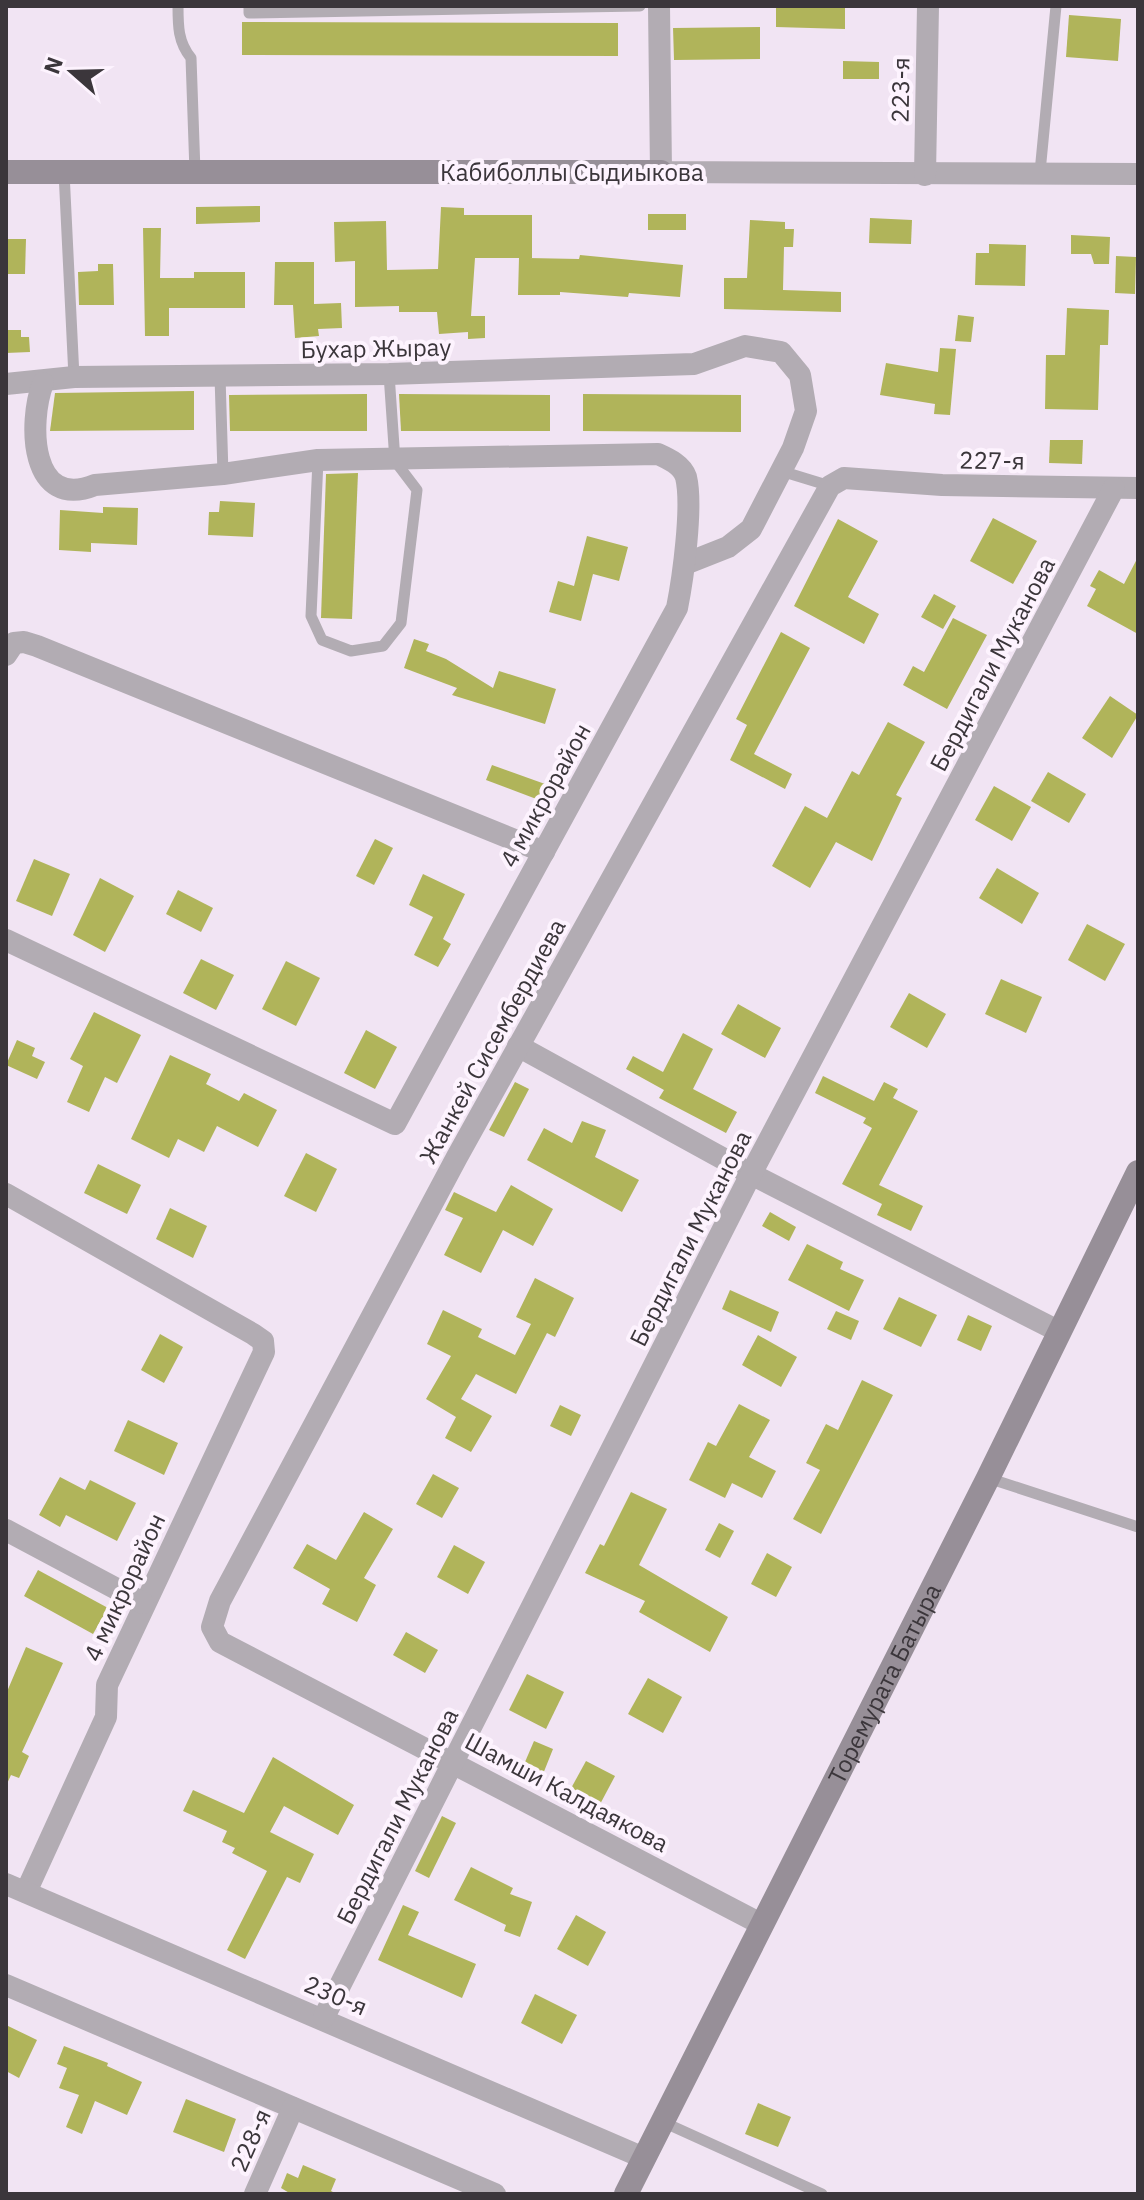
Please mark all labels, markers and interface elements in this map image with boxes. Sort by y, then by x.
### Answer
north arrow [32,32,112,112]
text: N [36,53,69,77]
street label: 223-я [883,57,917,123]
street label: Кабиболлы Сыдиыкова [440,156,704,188]
street label: Бухар Жырау [300,331,452,365]
street label: 227-я [959,443,1025,477]
street label: Бердигали Муканова [922,551,1062,777]
street label: 4 микрорайон [492,717,598,873]
street label: Жанкей Сисембердиева [411,913,573,1169]
street label: Бердигали Муканова [622,1124,758,1351]
street label: 4 микрорайон [76,1508,172,1666]
street label: Торемурата Батыра [820,1578,948,1789]
street label: Бердигали Муканова [329,1702,465,1929]
street label: Шамши Калдаякова [460,1725,674,1859]
street label: 230-я [300,1967,372,2023]
street label: 228-я [222,2104,278,2176]

